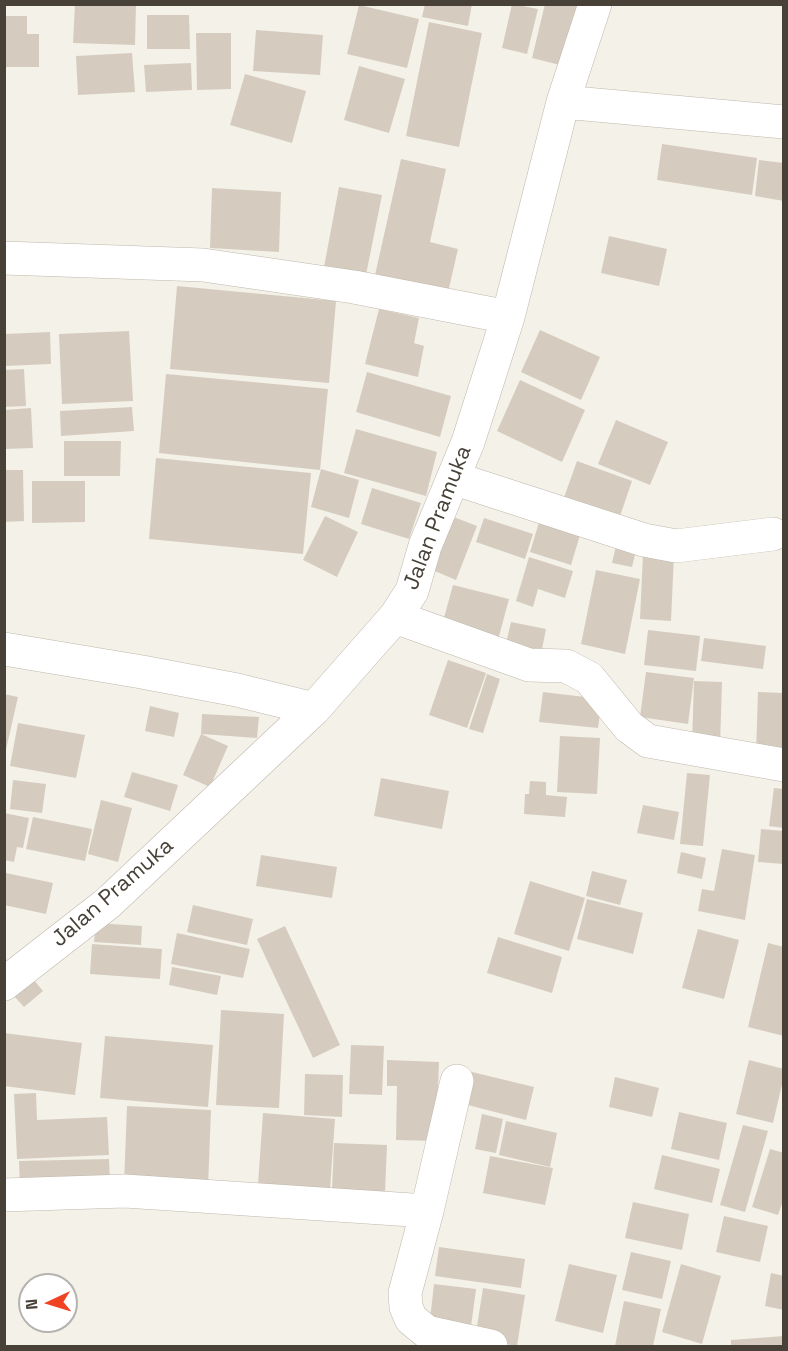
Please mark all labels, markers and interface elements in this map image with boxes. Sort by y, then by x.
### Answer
street label: Jalan Pramuka [398,442,478,594]
street label: Jalan Pramuka [47,833,179,953]
north arrow [18,1273,78,1333]
text: N [21,1298,42,1310]

